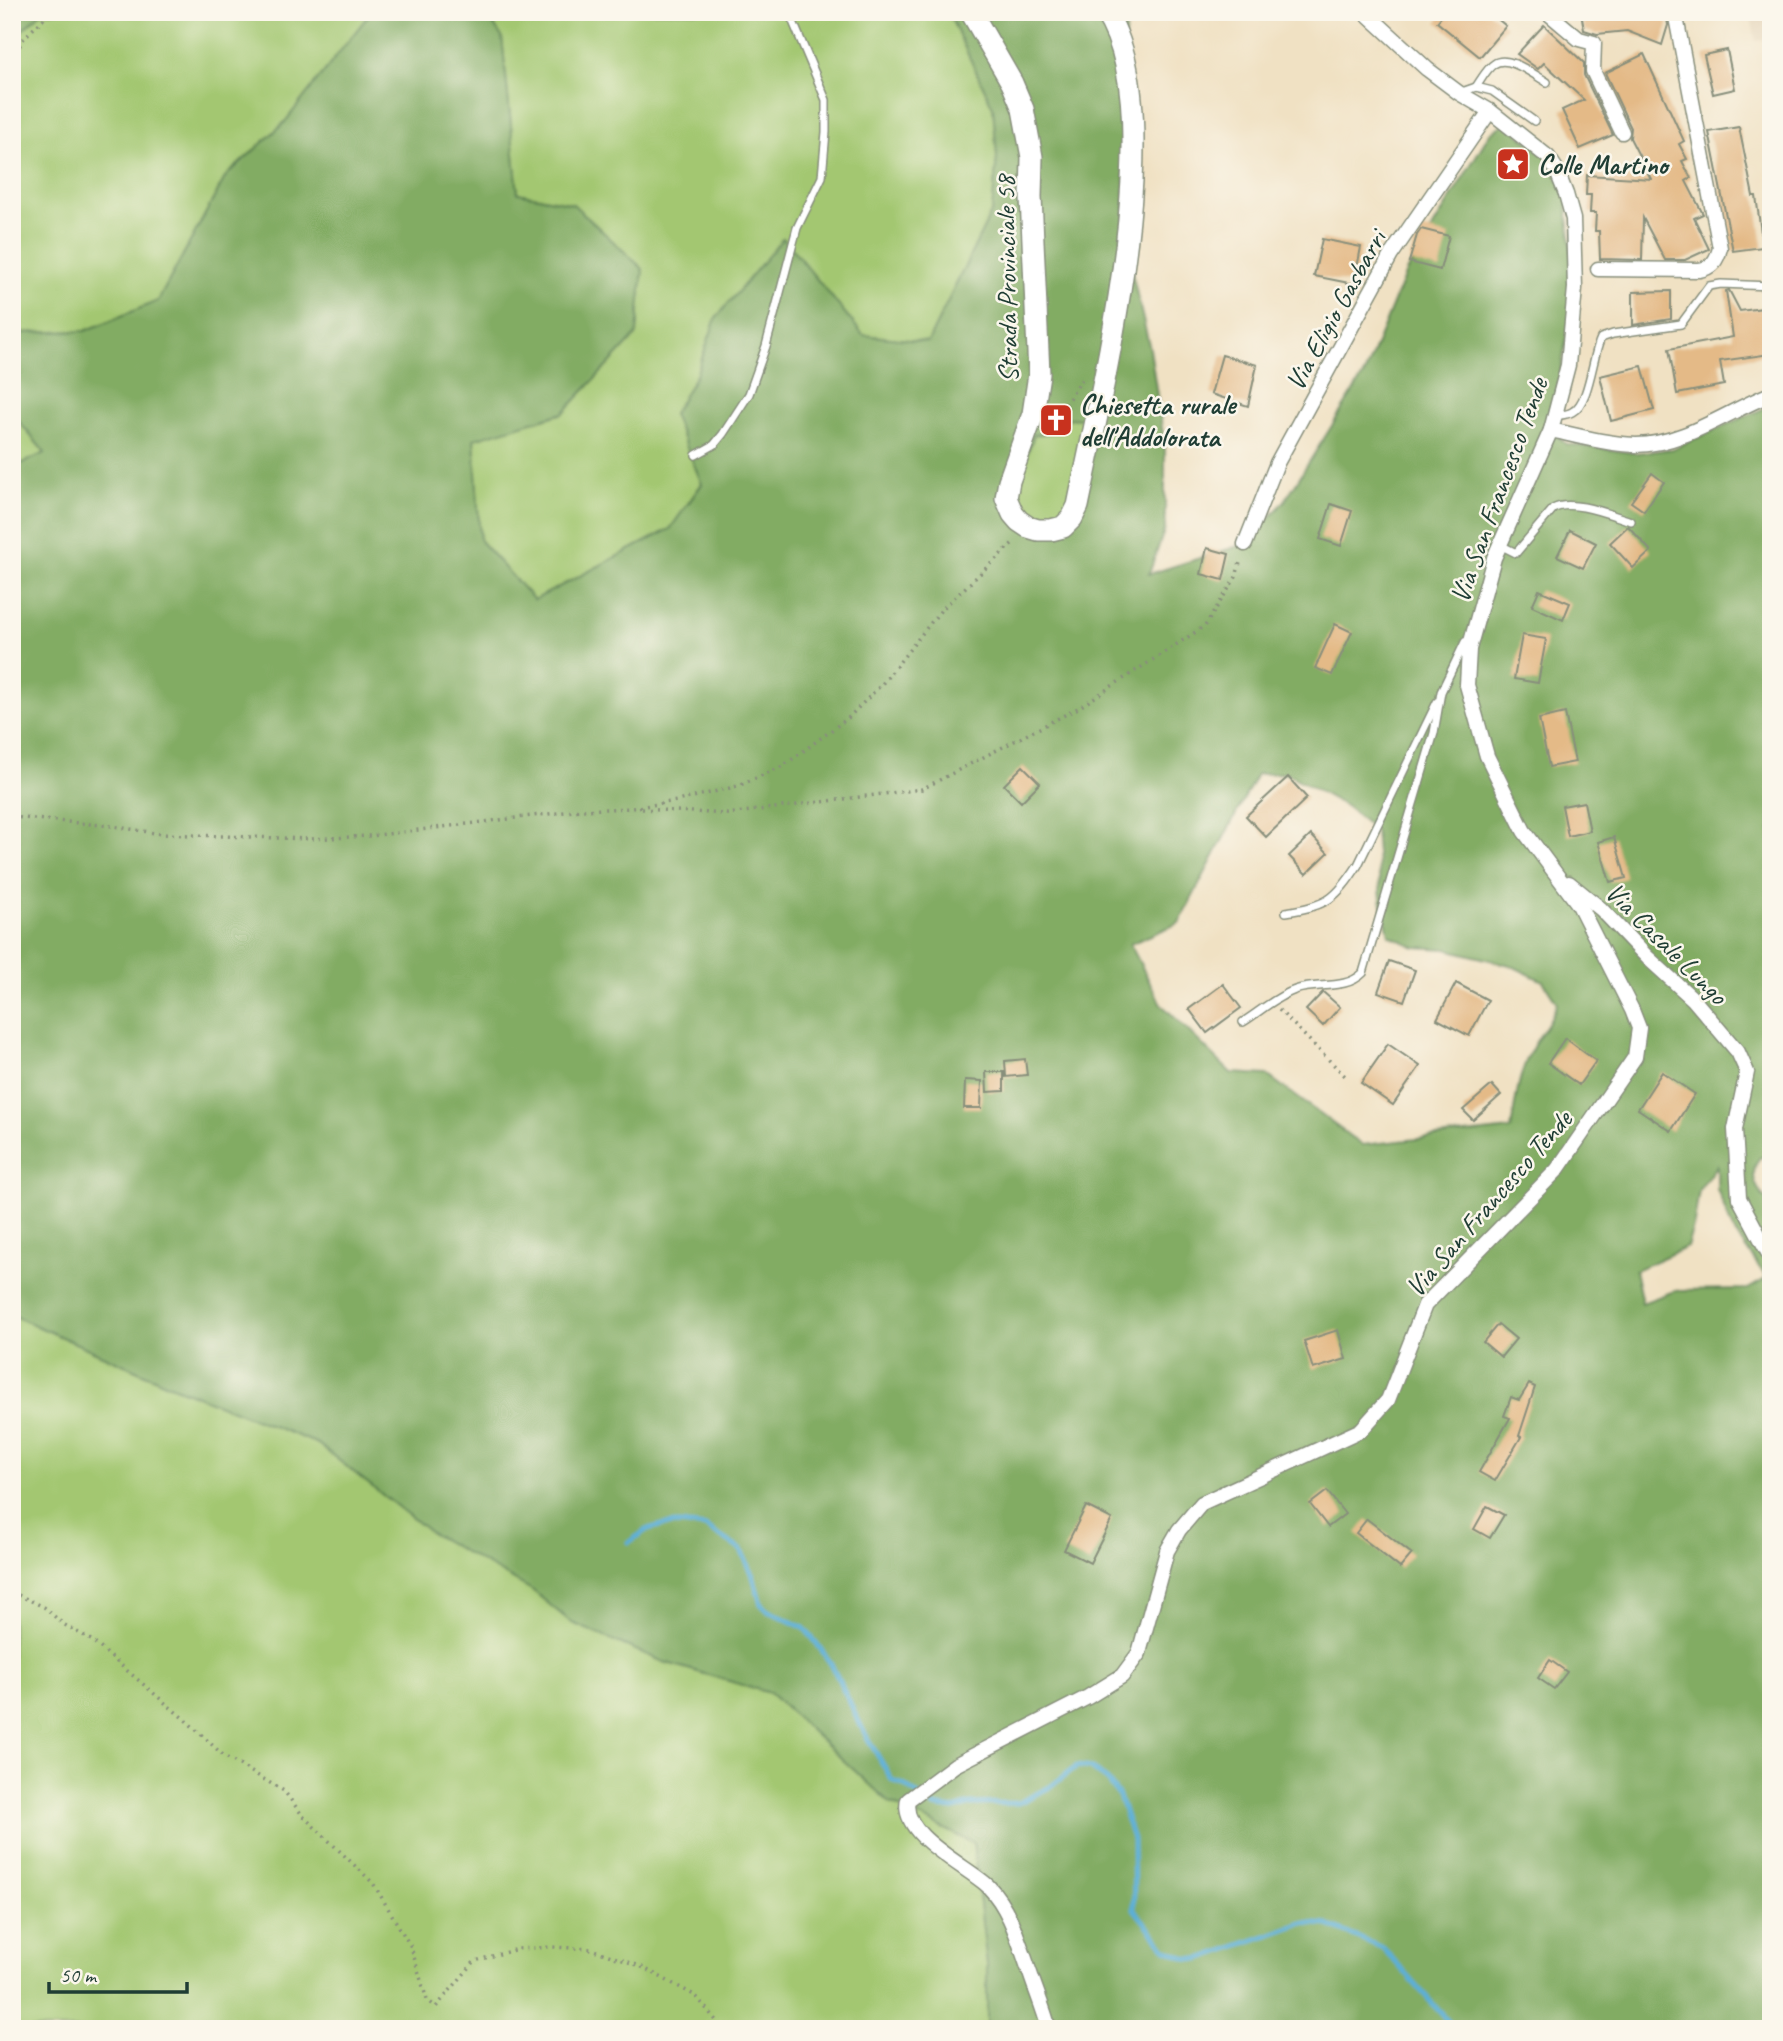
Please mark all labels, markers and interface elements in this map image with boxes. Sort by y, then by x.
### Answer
place icon: Colle Martino [1494,145,1532,183]
place label: Colle Martino [1538,147,1671,182]
street label: Strada Provinciale 58 [987,173,1026,383]
street label: Via Eligio Gasbarri [1277,221,1396,396]
street label: Via San Francesco Tende [1442,371,1556,607]
place label: Chiesetta rurale dell'Addolorata [1080,387,1238,454]
church icon: Chiesetta rurale dell'Addolorata [1037,401,1075,439]
street label: Via Casale Lungo [1598,875,1737,1013]
street label: Via San Francesco Tende [1398,1101,1580,1304]
scale bar [49,1950,187,1994]
text: 50 m [60,1962,98,1988]

